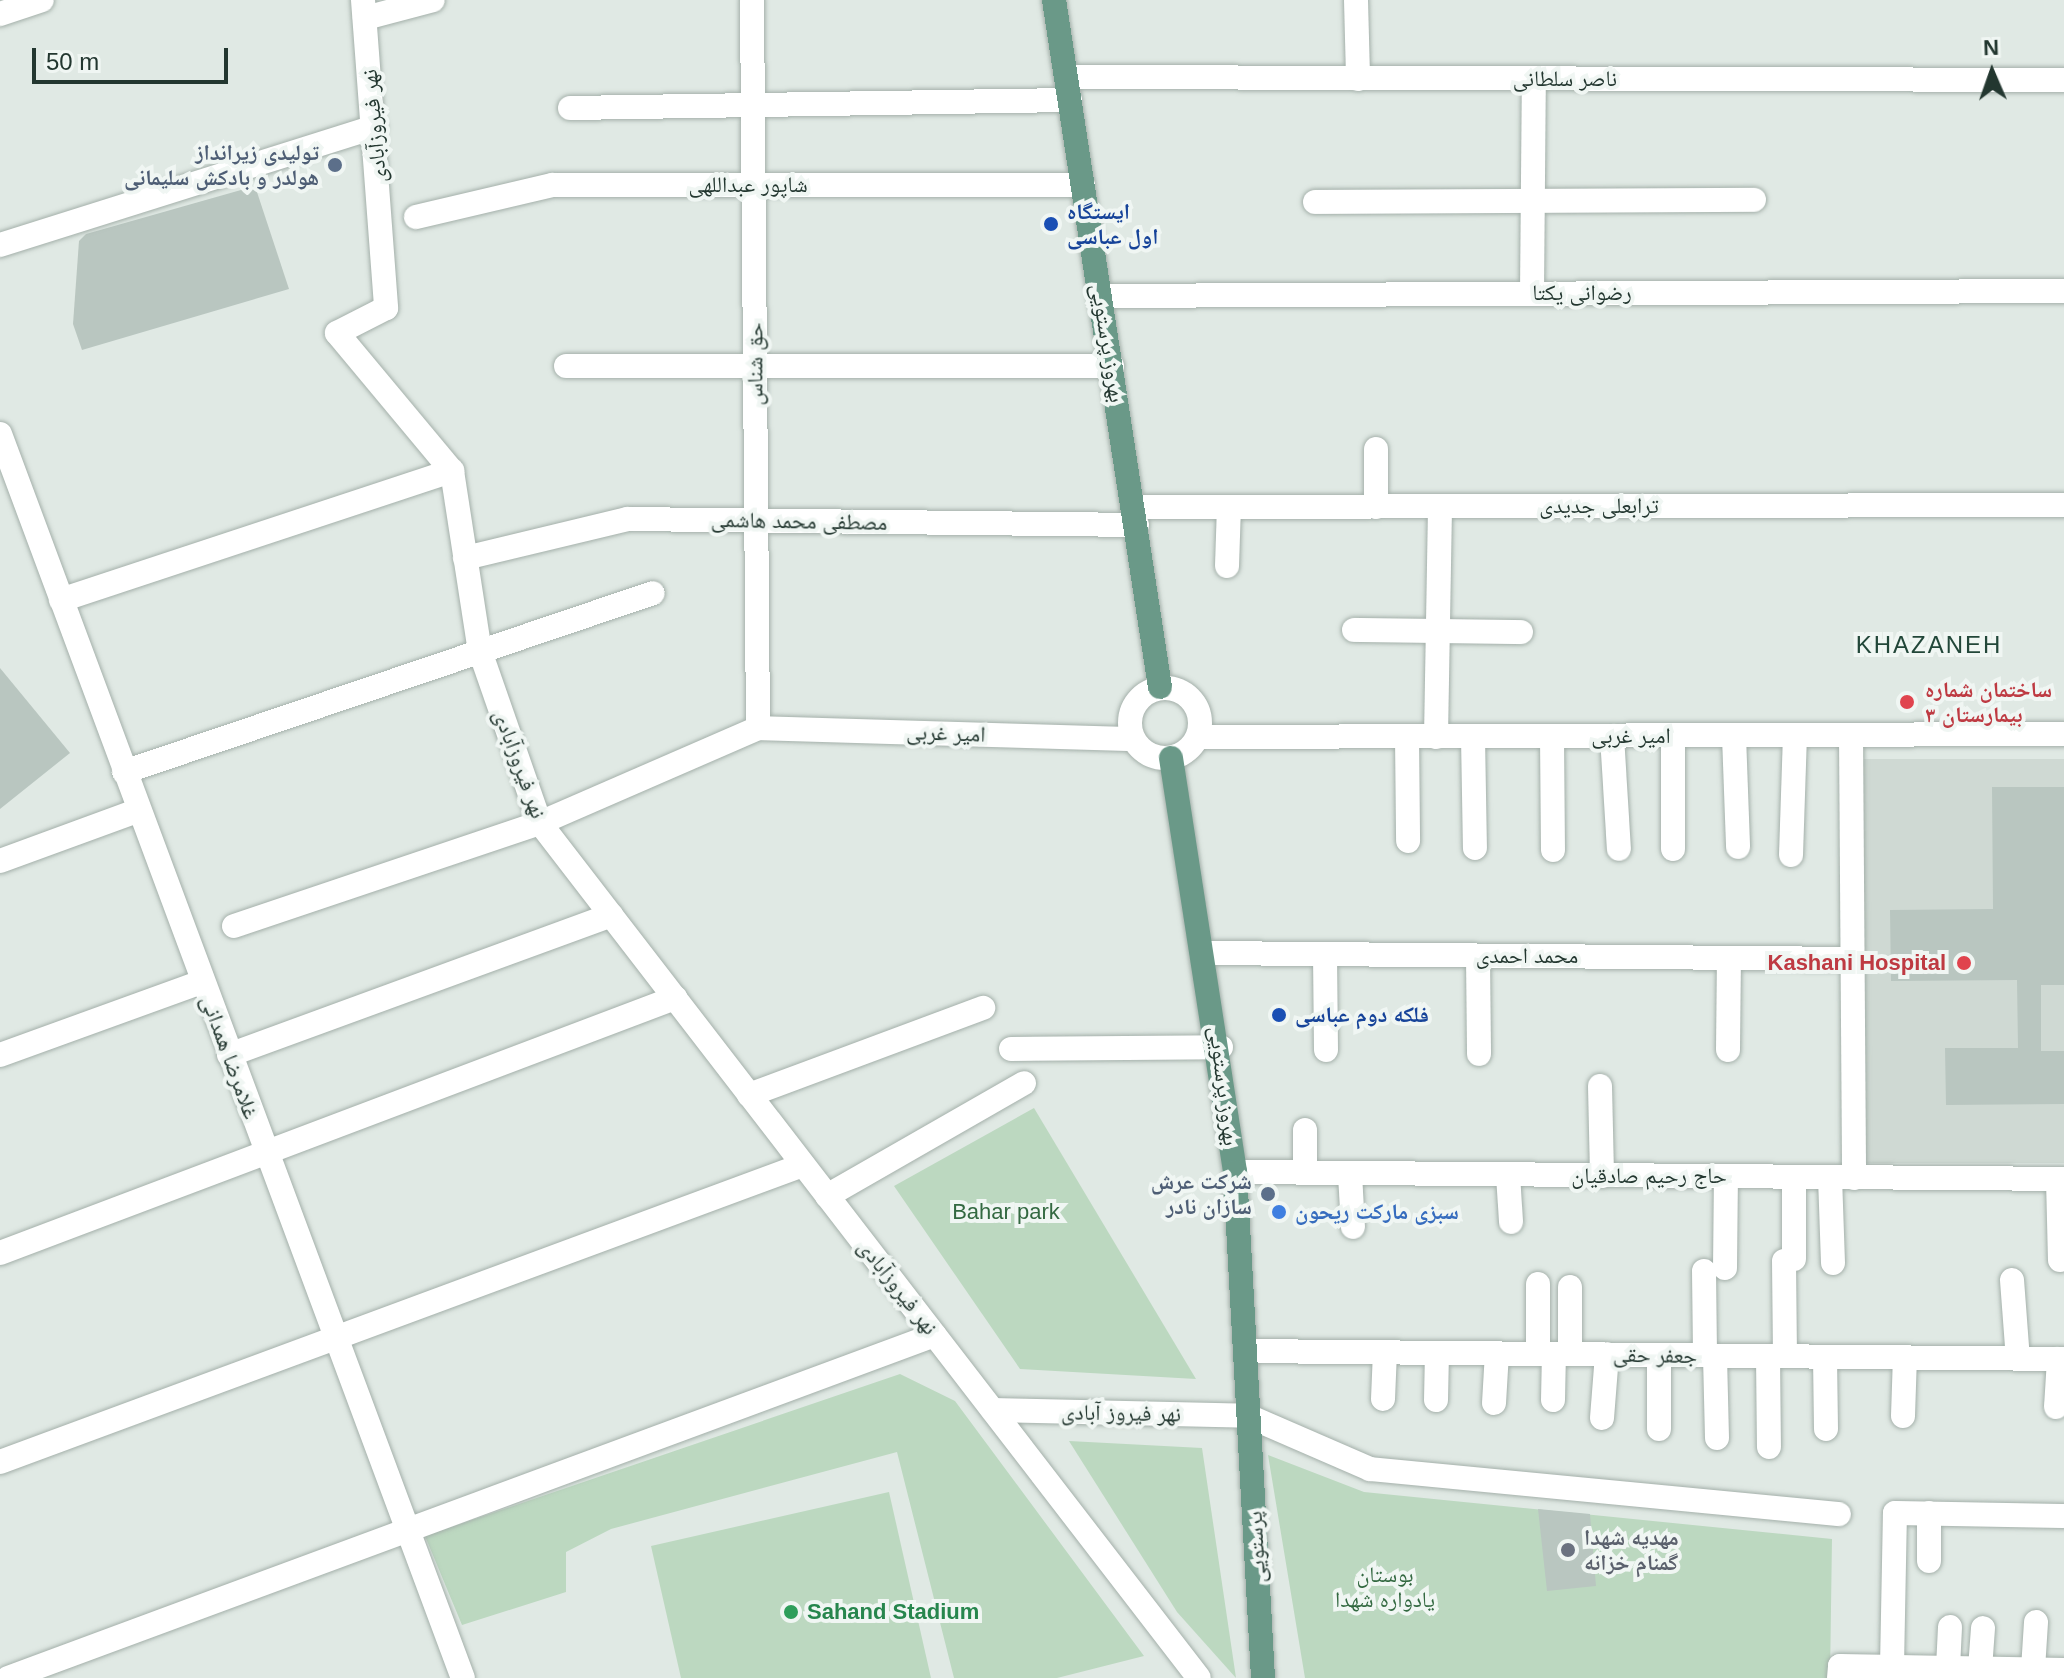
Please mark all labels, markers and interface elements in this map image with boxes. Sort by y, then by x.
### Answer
scale bar [36,32,232,82]
north arrow [1952,32,2032,112]
text: N [1983,35,2000,60]
text: 50 m [46,48,99,75]
street label: ناصر سلطانی [1513,66,1617,92]
street label: نهر فیروزآبادی [356,68,392,184]
place label: تولیدی زیرانداز هولدر و بادکش سلیمانی [124,139,319,190]
marker: تولیدی زیرانداز هولدر و بادکش سلیمانی [326,156,344,174]
street label: شاپور عبداللهی [688,172,808,198]
place label: ایستگاه اول عباسی [1067,198,1158,250]
marker: ایستگاه اول عباسی [1042,215,1060,233]
street label: رضوانی یکتا [1532,280,1632,306]
street label: بهروز پرستویی [1086,282,1130,404]
street label: حق شناس [742,323,768,405]
street label: ترابعلی جدیدی [1539,493,1659,519]
street label: مصطفی محمد هاشمی [711,506,887,536]
district label: KHAZANEH [1856,631,2002,659]
place label: ساختمان شماره ۳ بیمارستان [1925,676,2052,728]
marker: ساختمان شماره ۳ بیمارستان [1896,691,1918,713]
street label: نهر فیروزآبادی [488,706,552,822]
street label: امیر غربی [906,718,986,748]
street label: امیر غربی [1591,723,1671,749]
street label: محمد احمدی [1476,943,1578,969]
place label: Kashani Hospital [1768,950,1946,976]
marker: Kashani Hospital [1953,952,1975,974]
street label: غلامرضا همدانی [195,992,265,1122]
place label: فلکه دوم عباسی [1295,1002,1429,1028]
marker: فلکه دوم عباسی [1270,1006,1288,1024]
street label: بهروز پرستویی [1204,1025,1244,1147]
street label: حاج رحیم صادقیان [1571,1163,1727,1189]
place label: شرکت عرش سازان نادر [1151,1168,1252,1220]
marker: شرکت عرش سازان نادر [1259,1185,1277,1203]
park label: Bahar park [952,1199,1060,1225]
place label: سبزی مارکت ریحون [1295,1199,1459,1225]
marker: سبزی مارکت ریحون [1270,1203,1288,1221]
street label: نهر فیروزآبادی [853,1234,943,1340]
street label: جعفر حقی [1613,1341,1697,1369]
street label: نهر فیروز آبادی [1061,1399,1181,1427]
street label: پرستویی [1241,1510,1271,1584]
place label: مهدیه شهدا گمنام خزانه [1584,1524,1679,1576]
marker: مهدیه شهدا گمنام خزانه [1559,1541,1577,1559]
park label: بوستان یادواره شهدا [1335,1561,1435,1612]
place label: Sahand Stadium [807,1599,979,1625]
marker: Sahand Stadium [782,1603,800,1621]

